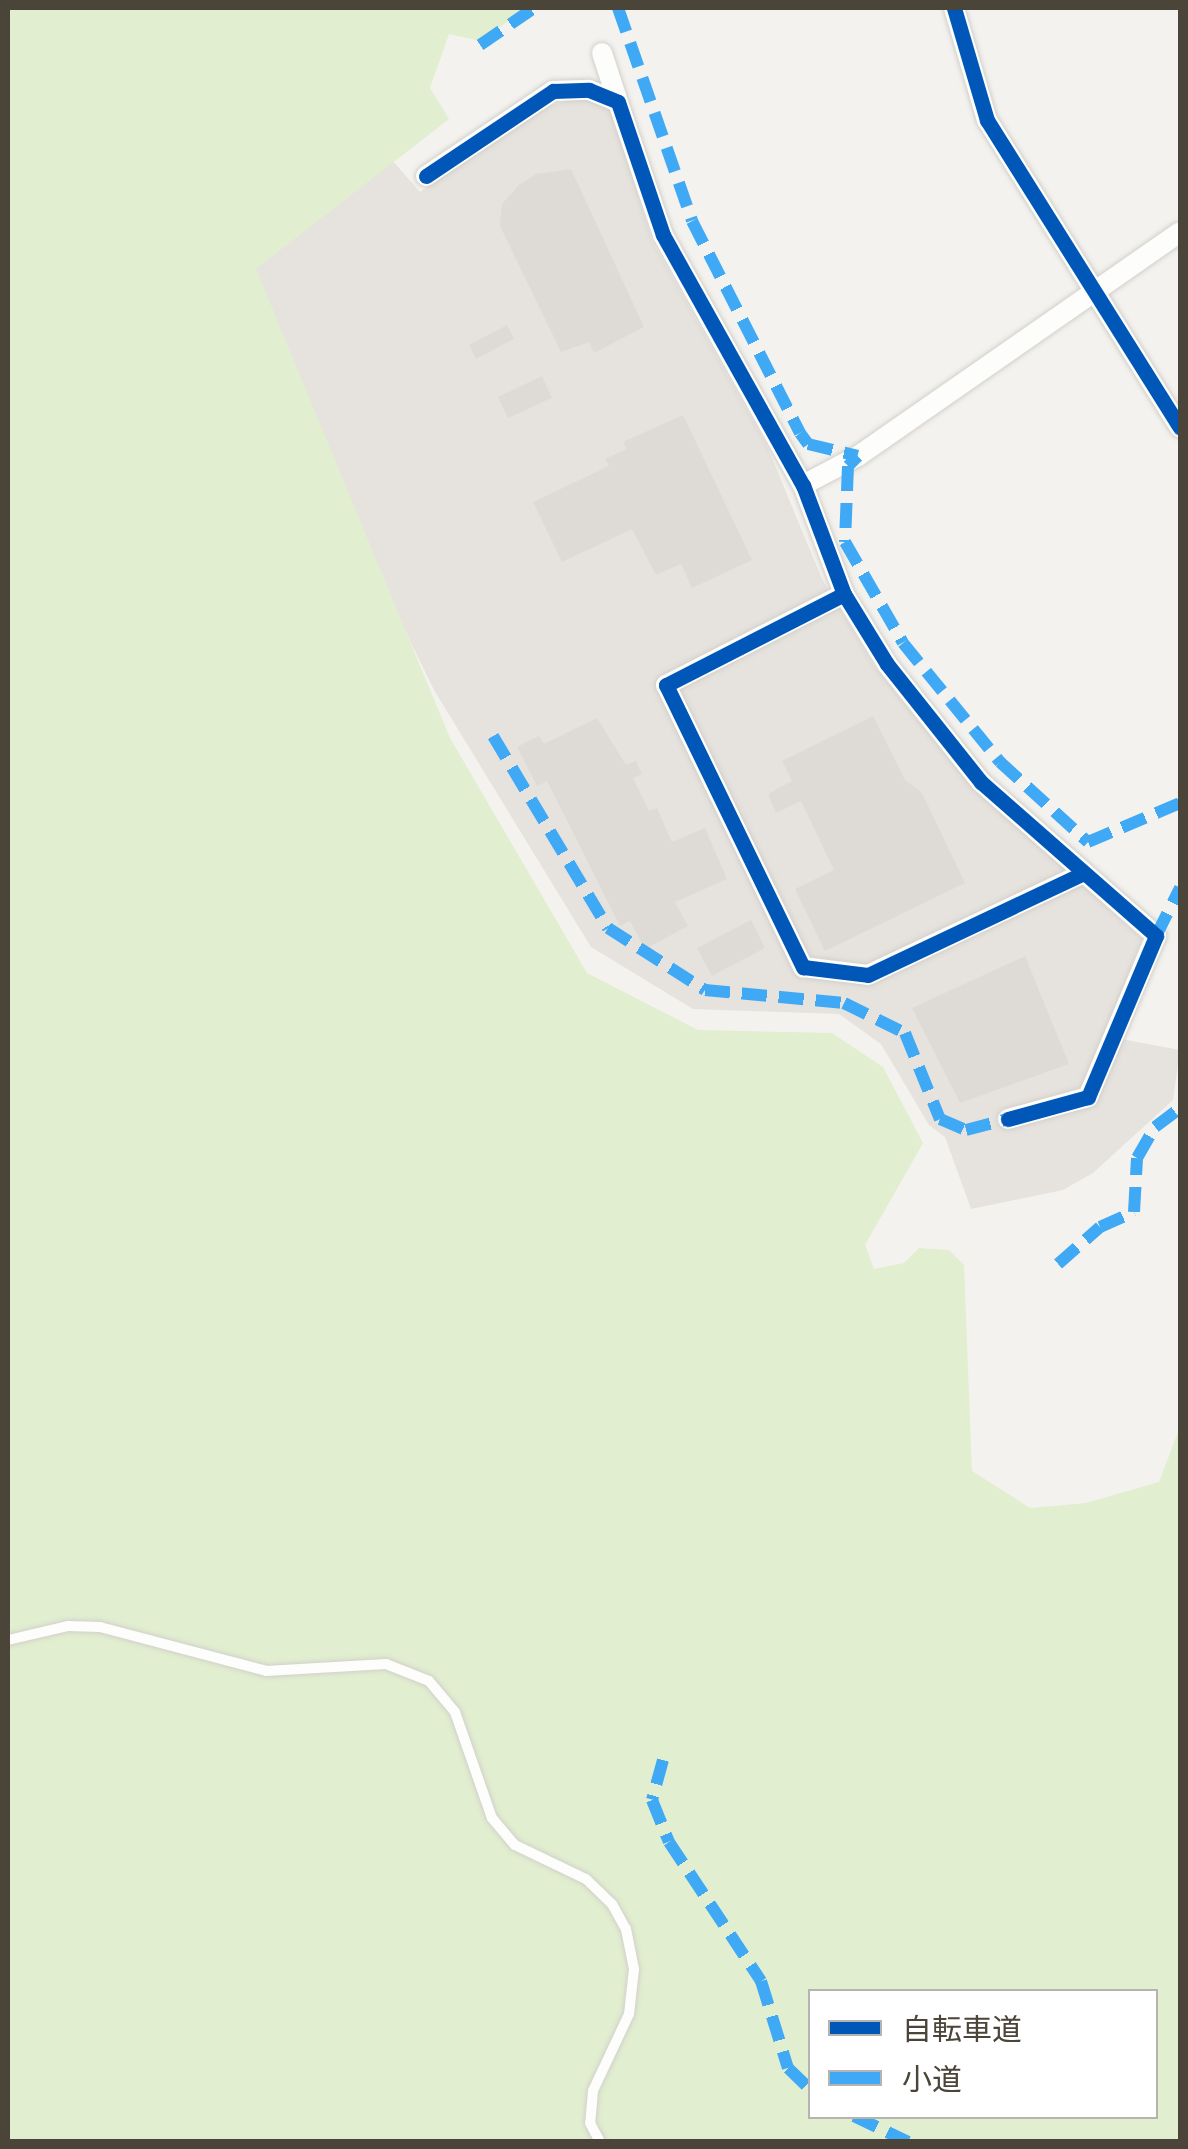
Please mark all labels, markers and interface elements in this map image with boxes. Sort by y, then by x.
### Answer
legend [808,1989,1158,2119]
text: 自転車道 [902,2006,1022,2052]
text: 小道 [902,2056,962,2102]

